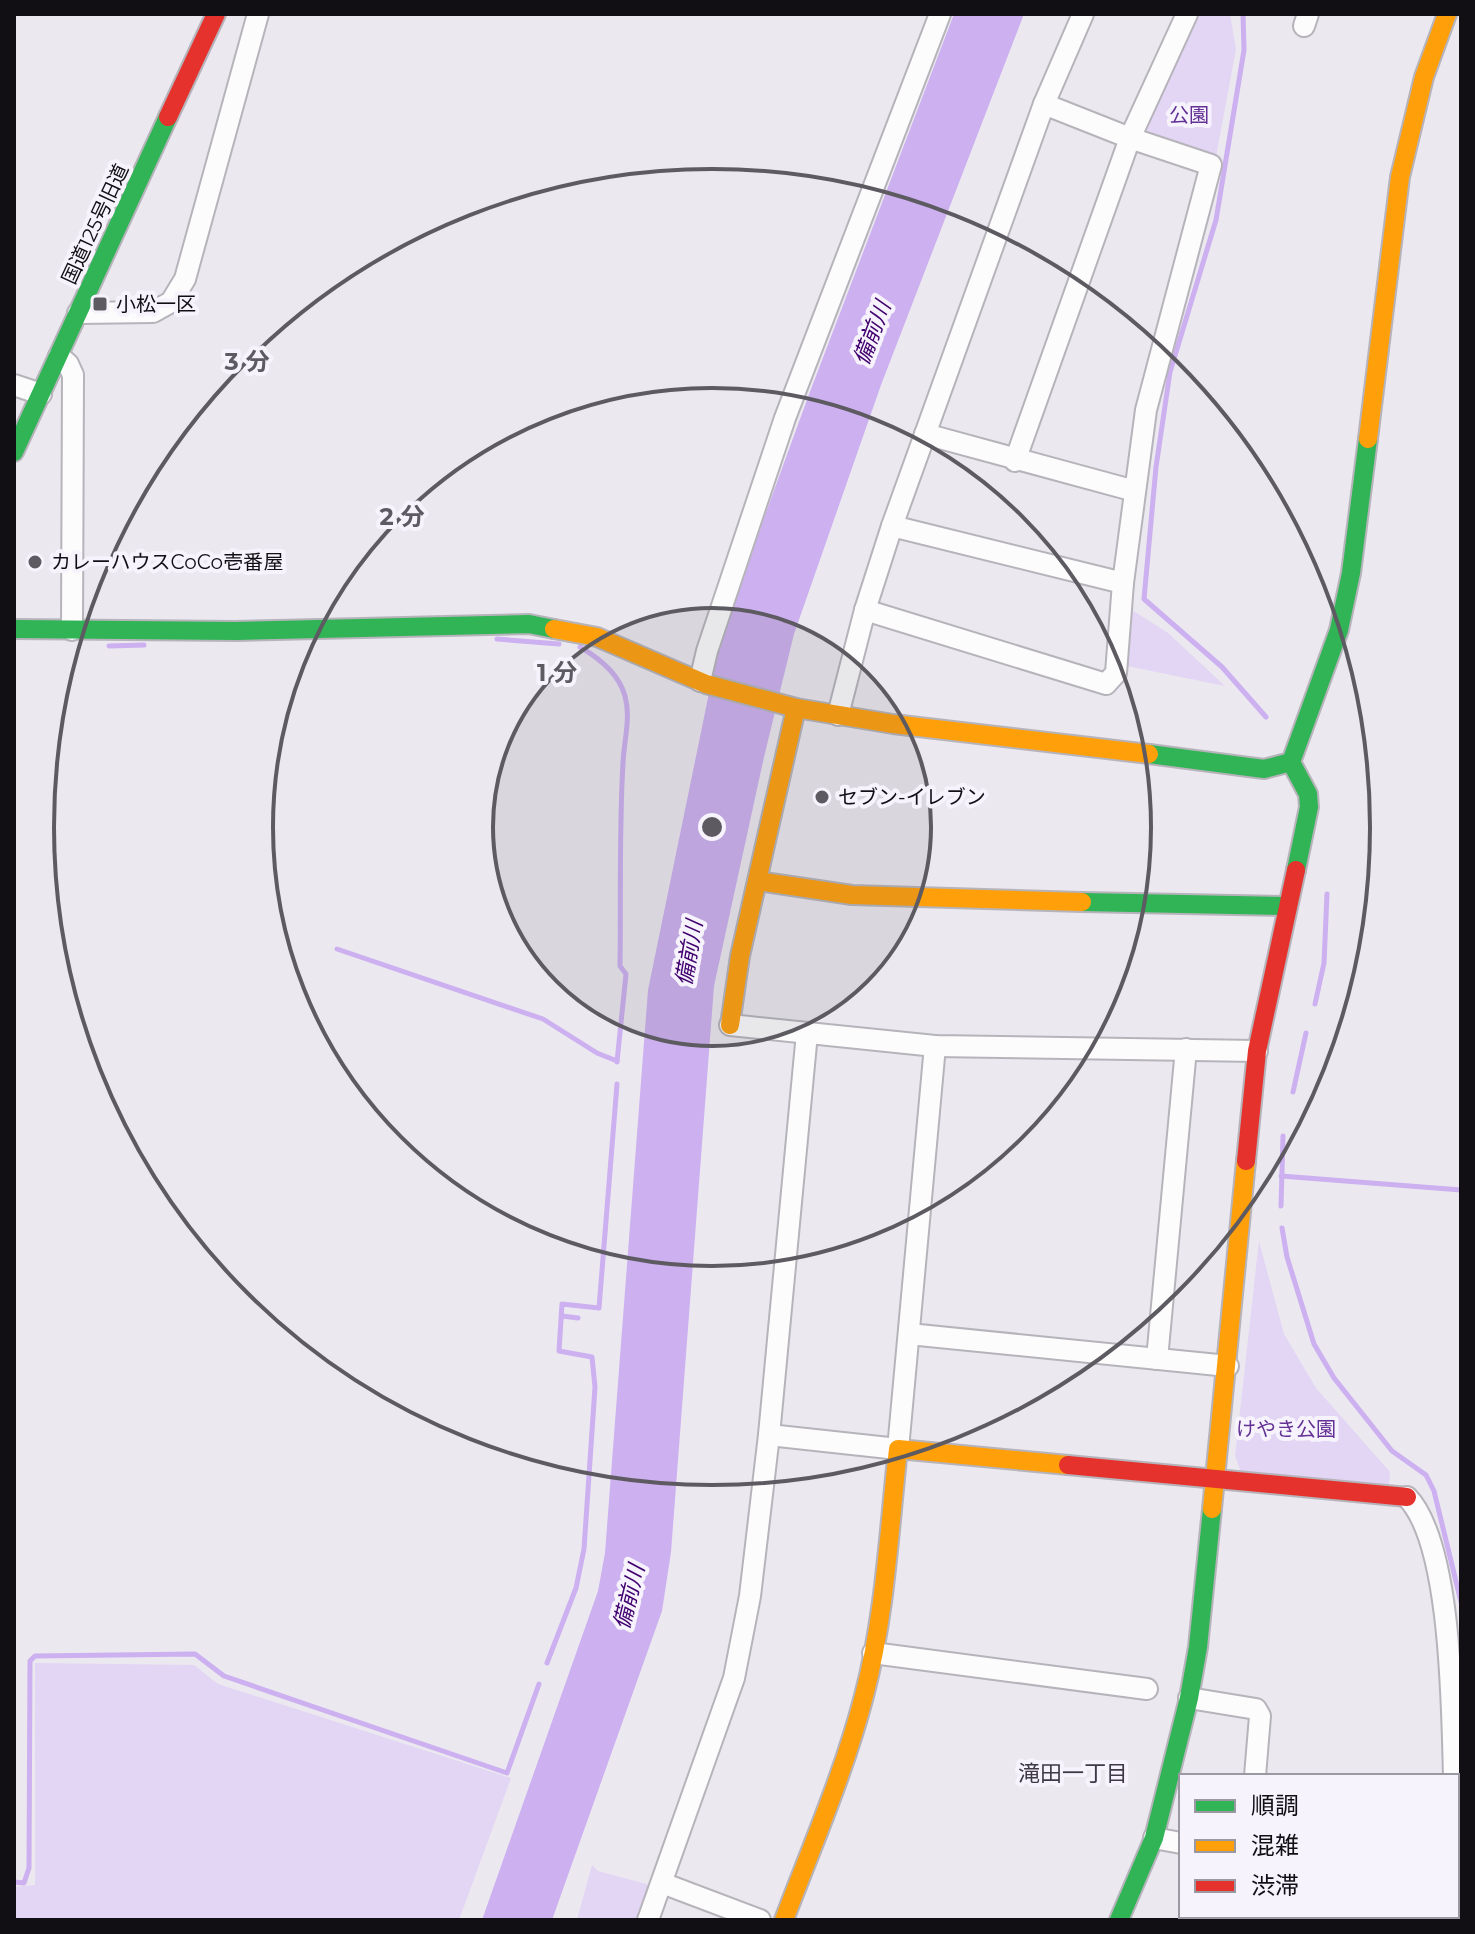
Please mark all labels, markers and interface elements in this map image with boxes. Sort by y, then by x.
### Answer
park label: 公園 [1169,103,1209,127]
street label: 国道125号旧道 [57,160,133,288]
place label: 小松一区 [116,292,196,316]
marker: 小松一区 [91,295,109,313]
water label: 備前川 [848,295,897,369]
text: 3 分 [224,347,270,376]
text: 2 分 [380,502,424,531]
place label: カレーハウスCoCo壱番屋 [51,550,283,574]
marker: カレーハウスCoCo壱番屋 [26,553,44,571]
text: 1 分 [537,658,577,687]
place label: セブン-イレブン [838,785,986,809]
marker: セブン-イレブン [813,788,831,806]
centre of rings [698,813,726,841]
water label: 備前川 [670,916,708,988]
park label: けやき公園 [1236,1417,1336,1441]
water label: 備前川 [608,1560,651,1632]
district label: 滝田一丁目 [1018,1760,1128,1787]
legend [1179,1774,1459,1918]
text: 順調 [1251,1791,1299,1820]
text: 混雑 [1251,1831,1299,1860]
text: 渋滞 [1251,1871,1299,1900]

